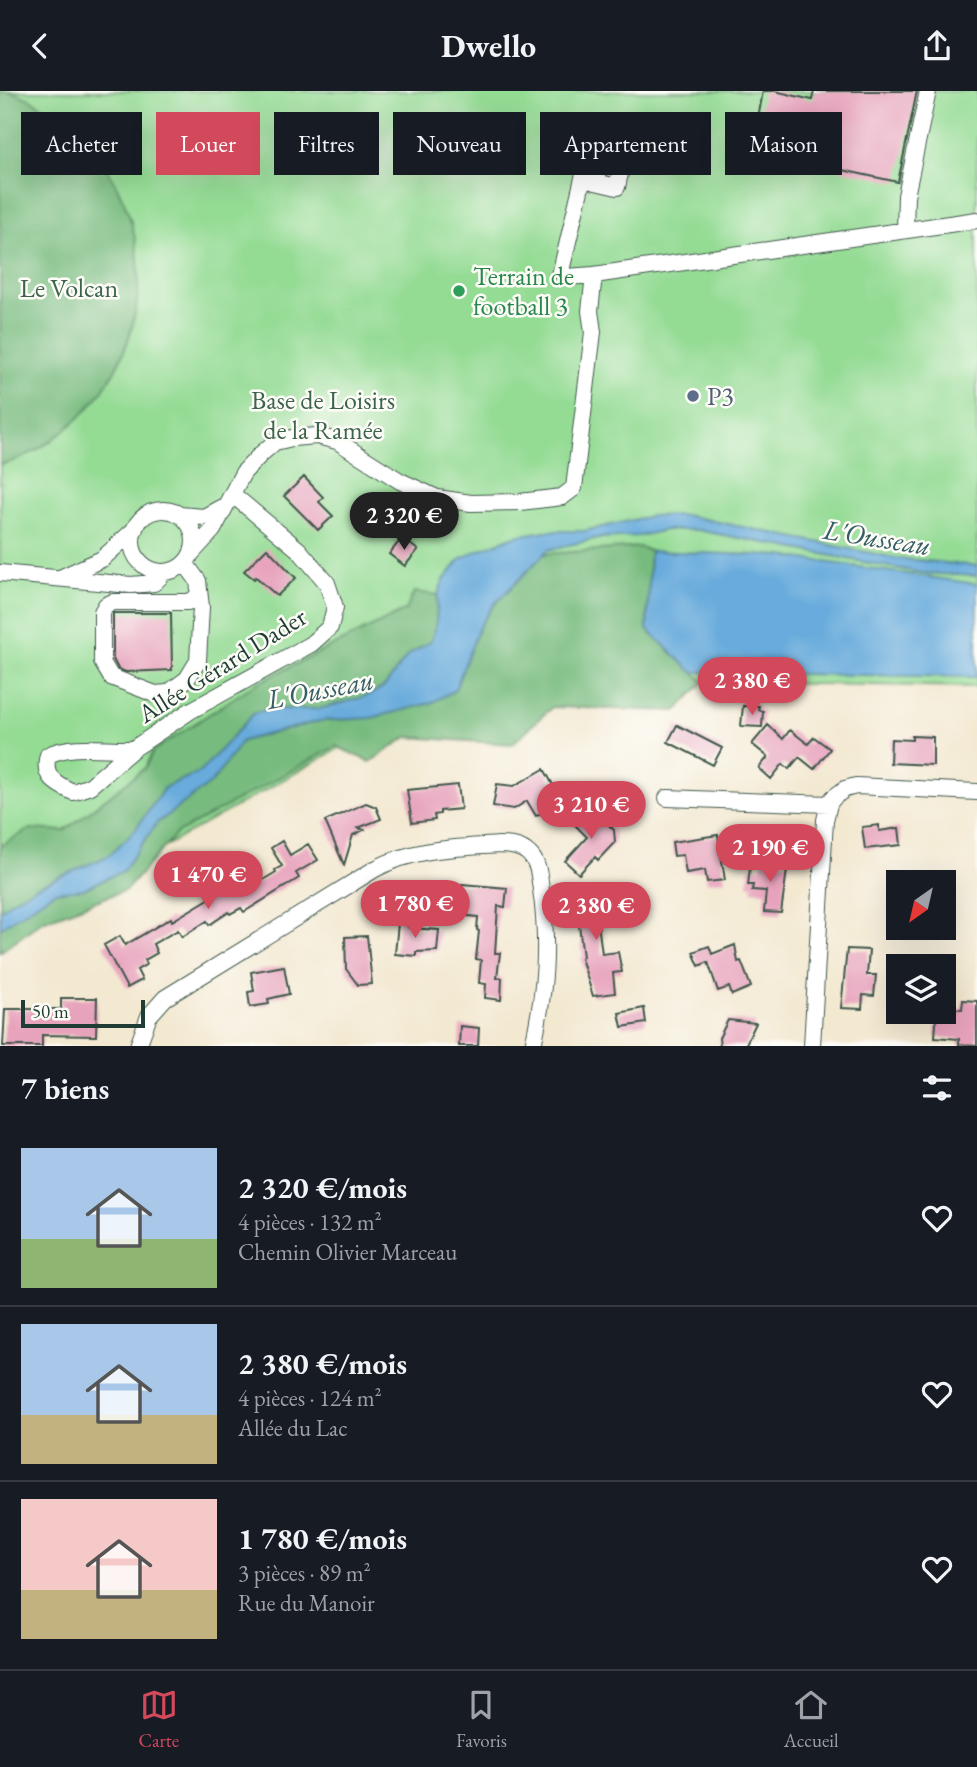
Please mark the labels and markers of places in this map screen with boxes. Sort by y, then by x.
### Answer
place label: Terrain de football 3 [473,259,574,323]
marker: Terrain de football 3 [451,283,467,299]
place label: P3 [707,379,734,413]
marker: P3 [685,388,701,404]
pin: 2 320 € [339,493,469,552]
pin: 2 380 € [687,657,817,717]
pin: 3 210 € [526,781,656,841]
pin: 2 190 € [705,825,835,884]
pin: 1 470 € [143,851,273,911]
pin: 1 780 € [350,881,480,940]
pin: 2 380 € [531,883,661,942]

